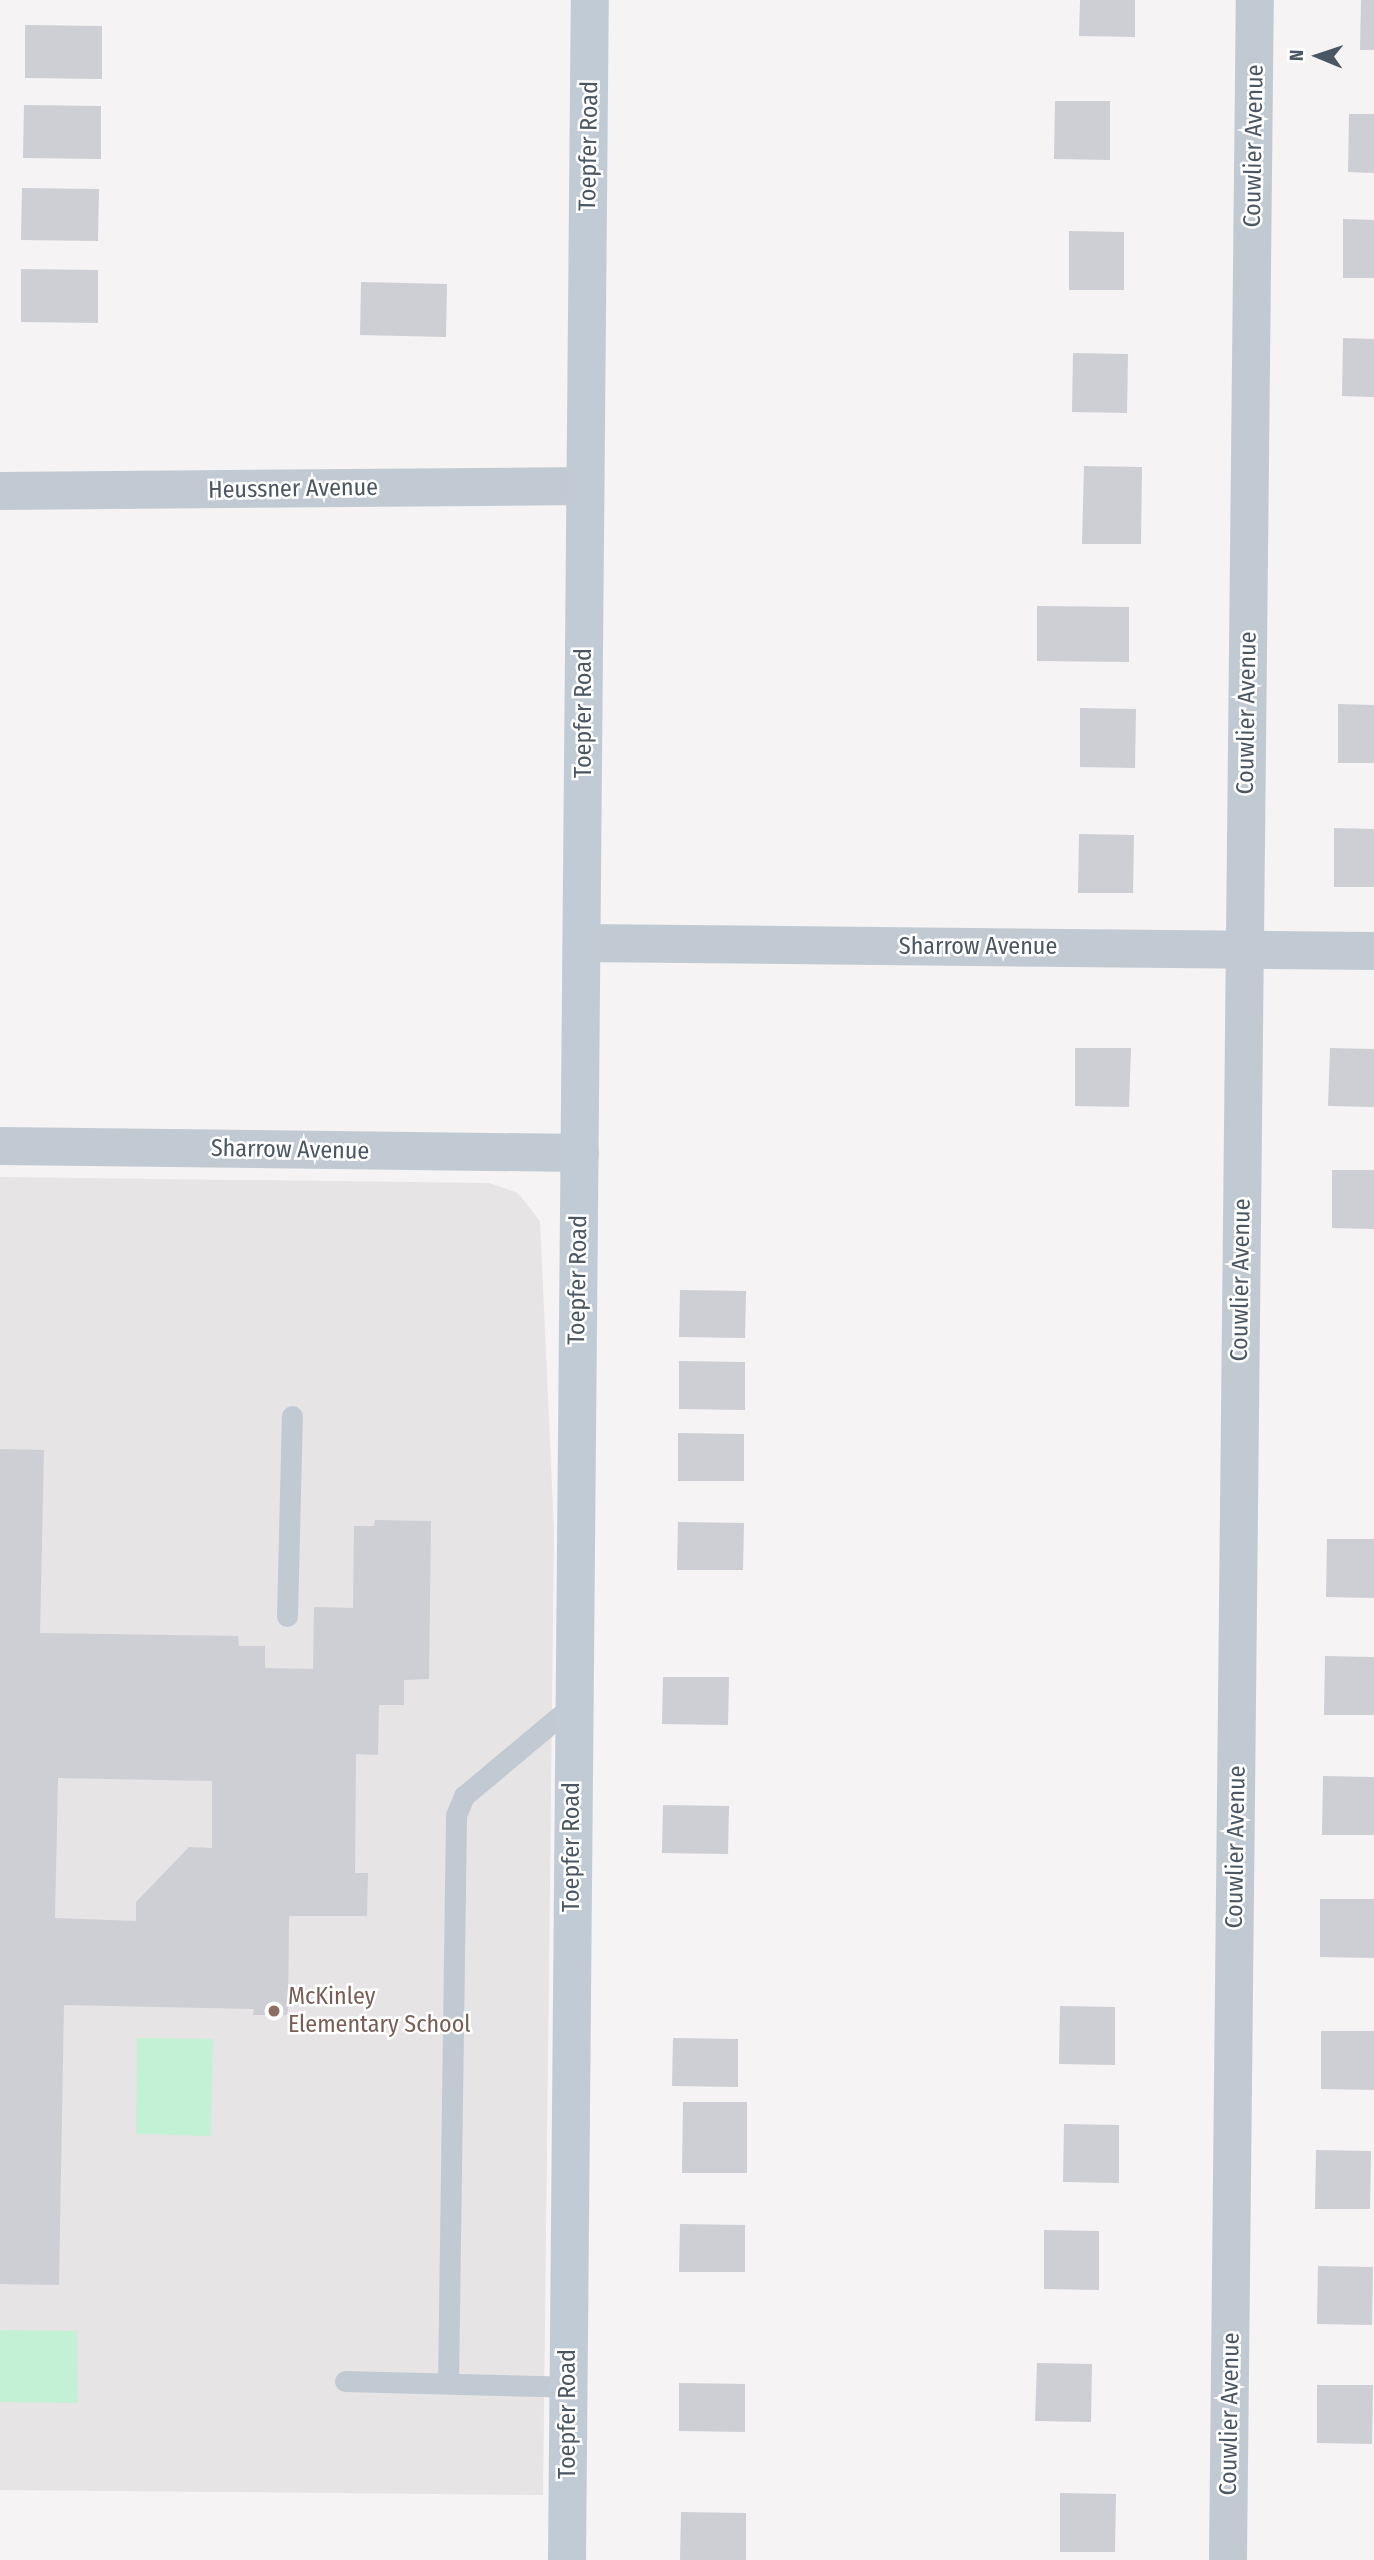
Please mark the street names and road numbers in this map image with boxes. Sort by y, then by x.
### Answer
street label: Couwlier Avenue [1238,64,1270,228]
street label: Toepfer Road [573,81,605,211]
street label: Heussner Avenue [208,473,378,505]
street label: Couwlier Avenue [1231,631,1263,795]
street label: Toepfer Road [570,648,598,778]
street label: Sharrow Avenue [899,933,1057,961]
street label: Sharrow Avenue [211,1134,369,1166]
street label: Couwlier Avenue [1225,1198,1257,1362]
street label: Toepfer Road [562,1215,594,1345]
street label: Couwlier Avenue [1220,1765,1252,1929]
street label: Toepfer Road [558,1782,586,1912]
street label: Couwlier Avenue [1214,2332,1246,2496]
street label: Toepfer Road [554,2349,582,2479]

